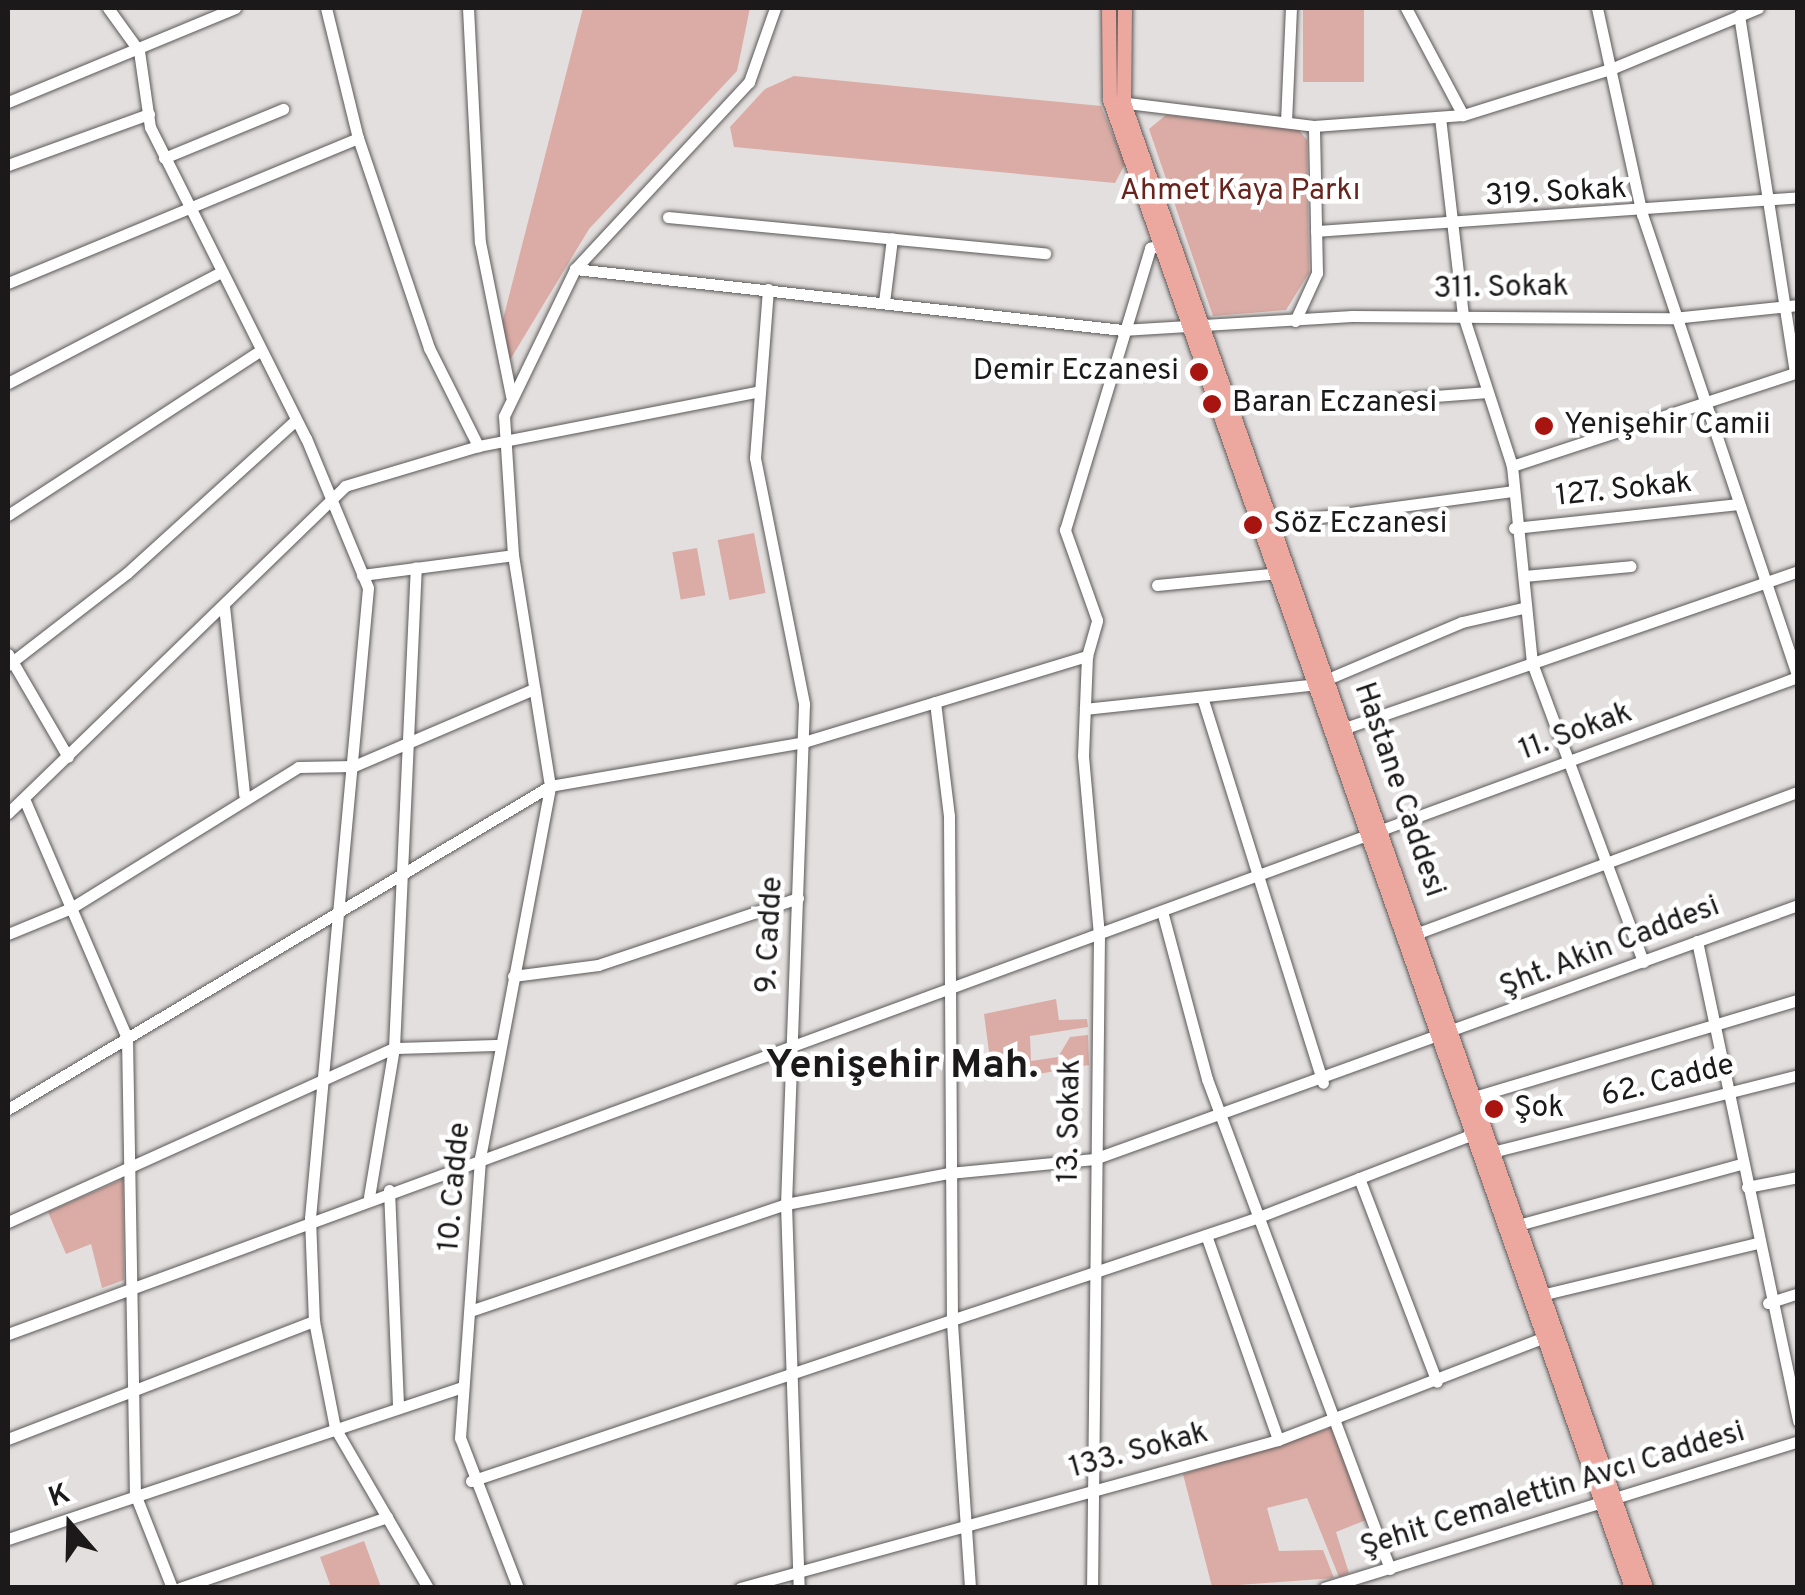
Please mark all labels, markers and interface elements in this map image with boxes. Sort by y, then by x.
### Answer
street label: 319. Sokak [1484,172,1628,216]
park label: Ahmet Kaya Parkı [1120,174,1360,210]
street label: 311. Sokak [1433,270,1569,308]
place label: Demir Eczanesi [973,354,1179,390]
marker: Demir Eczanesi [1188,361,1210,383]
place label: Baran Eczanesi [1232,386,1437,422]
marker: Baran Eczanesi [1201,393,1223,415]
place label: Yenişehir Camii [1564,408,1771,444]
marker: Yenişehir Camii [1533,415,1555,437]
street label: 127. Sokak [1554,466,1694,516]
place label: Söz Eczanesi [1273,507,1447,543]
marker: Söz Eczanesi [1242,514,1264,536]
street label: Hastane Caddesi [1344,678,1452,902]
street label: 11. Sokak [1515,696,1637,770]
street label: 9. Cadde [750,876,792,994]
street label: Şht. Akin Caddesi [1494,889,1726,1007]
district label: Yenişehir Mah. [766,1043,1038,1091]
street label: 62. Cadde [1598,1048,1738,1116]
street label: 13. Sokak [1052,1059,1090,1183]
place label: Şok [1514,1091,1564,1127]
marker: Şok [1483,1098,1505,1120]
street label: 10. Cadde [432,1121,480,1253]
street label: Şehit Cemalettin Avcı Caddesi [1356,1415,1750,1567]
street label: 133. Sokak [1066,1416,1212,1488]
north arrow [20,1475,120,1575]
text: K [44,1477,75,1517]

